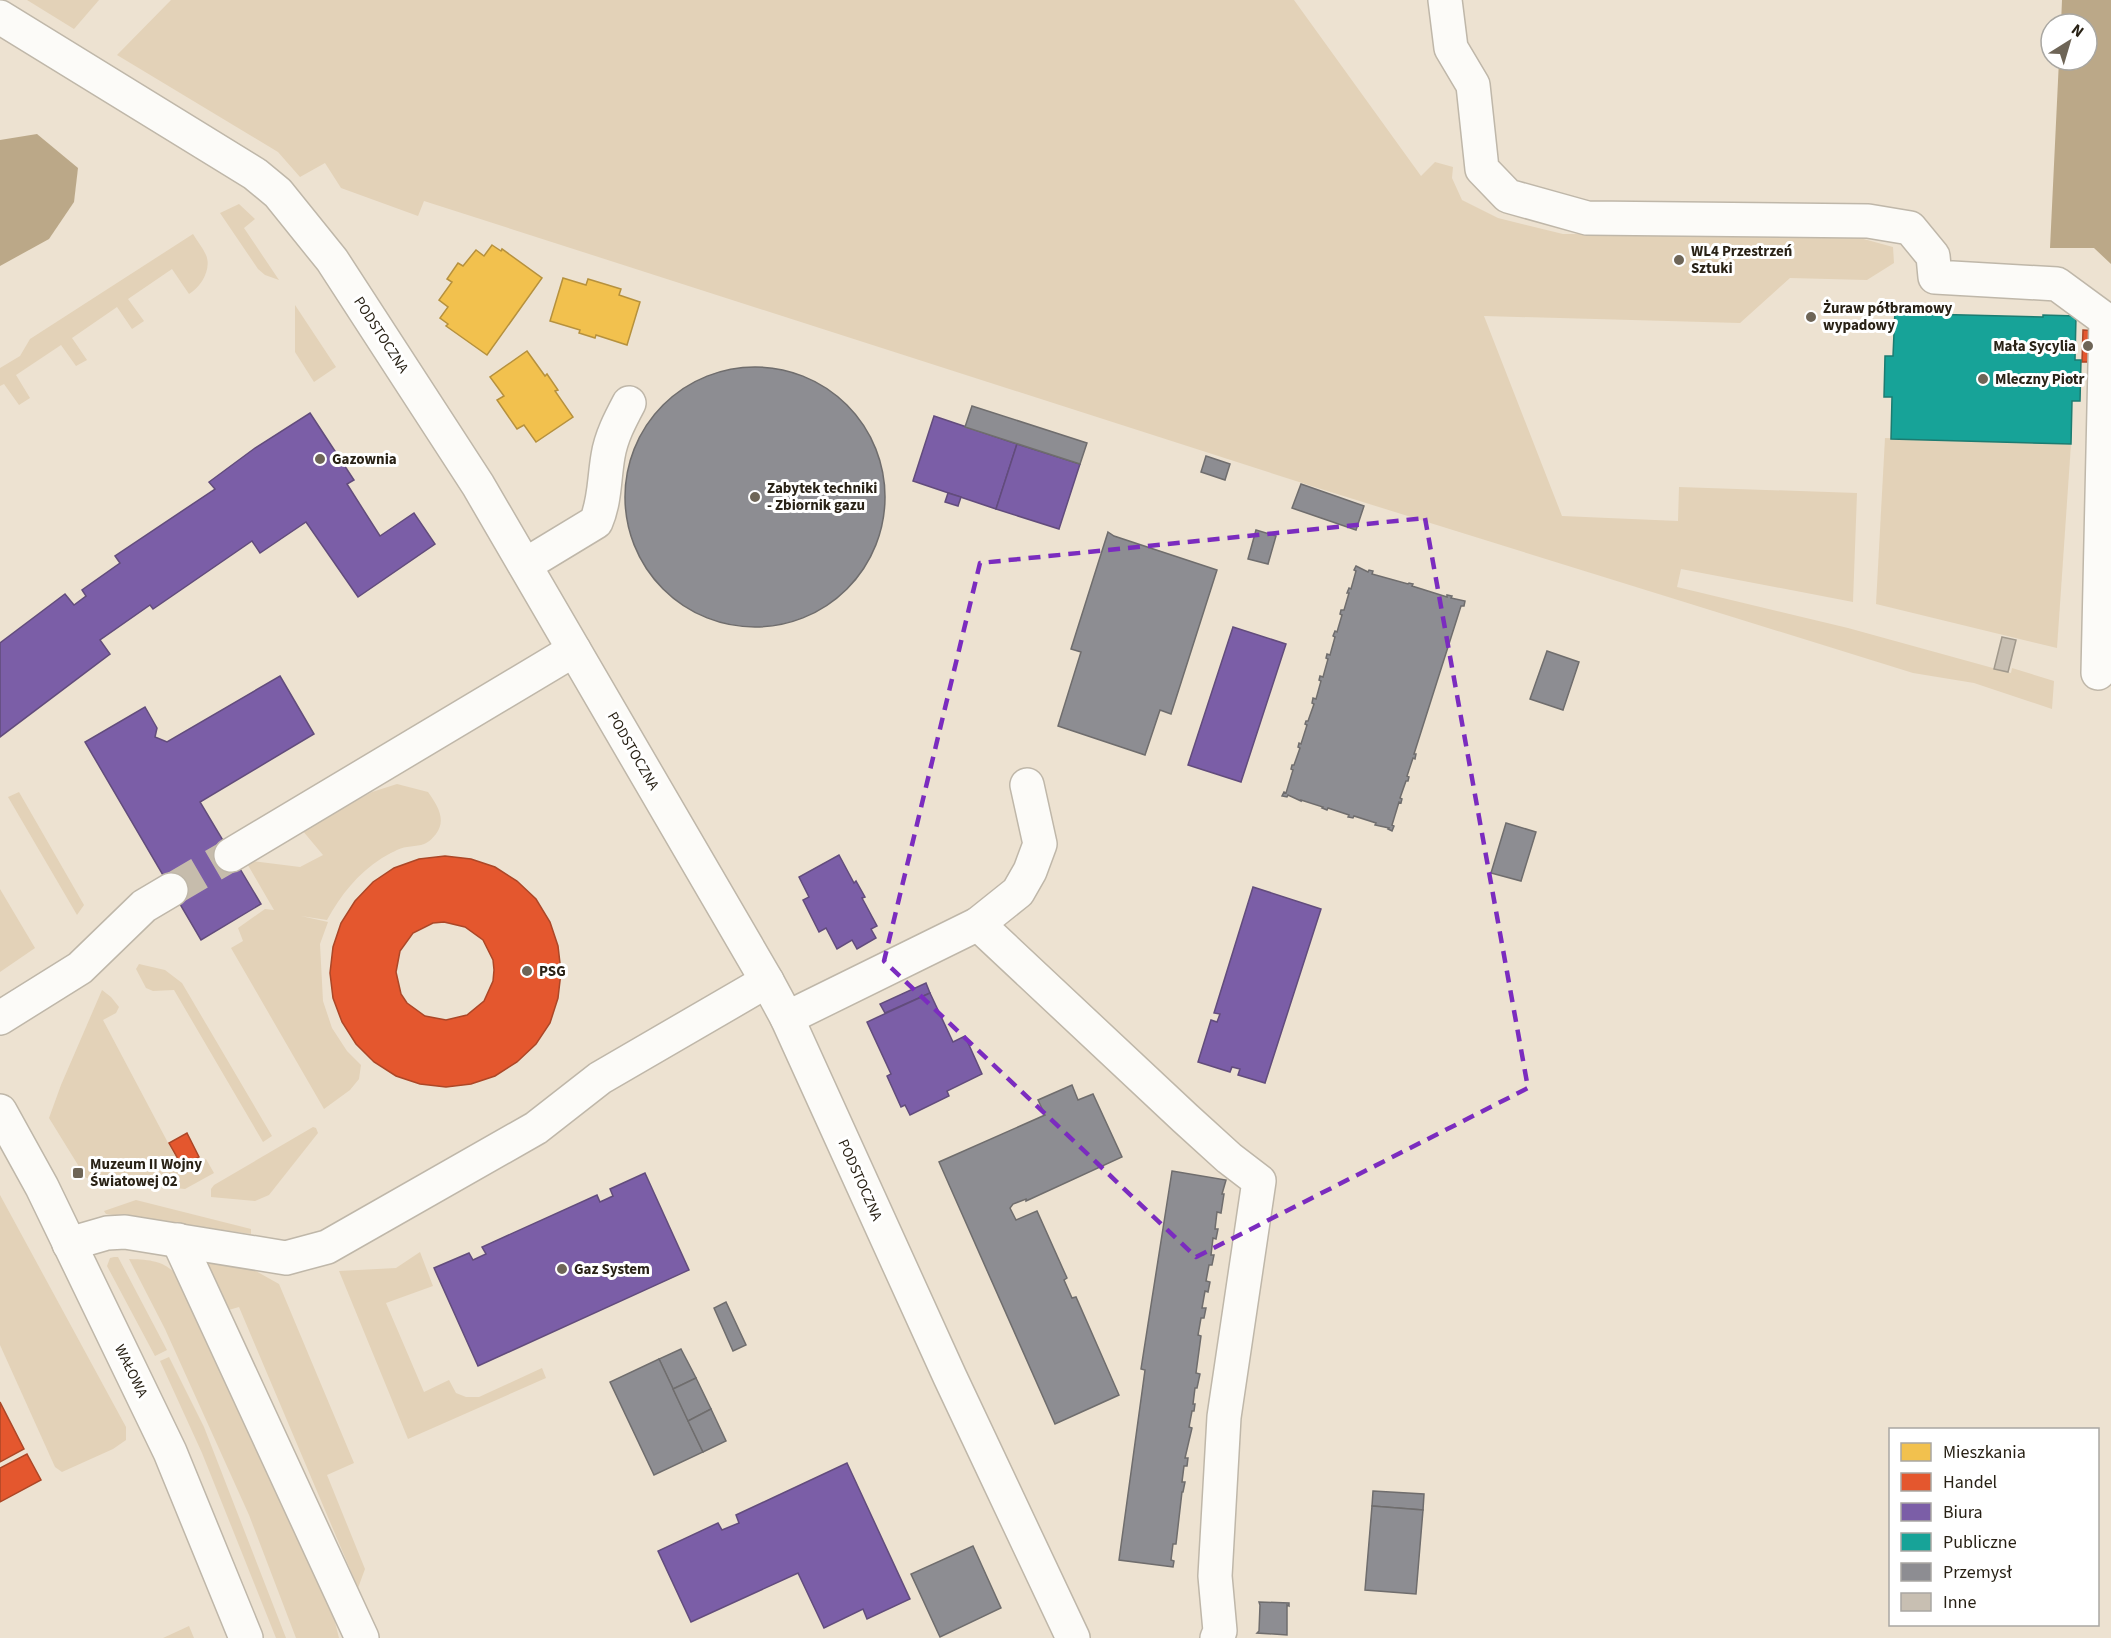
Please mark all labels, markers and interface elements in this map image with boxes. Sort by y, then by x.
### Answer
north arrow [2039,12,2099,72]
text: N [2067,19,2088,43]
place label: WL4 Przestrzeń Sztuki [1691,241,1792,279]
marker: WL4 Przestrzeń Sztuki [1672,253,1686,267]
street label: PODSTOCZNA [348,293,414,378]
place label: Żuraw półbramowy wypadowy [1823,298,1953,336]
marker: Żuraw półbramowy wypadowy [1804,310,1818,324]
place label: Mała Sycylia [1993,336,2076,357]
marker: Mała Sycylia [2081,339,2095,353]
place label: Mleczny Piotr [1995,369,2085,390]
marker: Mleczny Piotr [1976,372,1990,386]
place label: Gazownia [332,449,397,470]
marker: Gazownia [313,452,327,466]
place label: Zabytek techniki - Zbiornik gazu [767,478,878,516]
marker: Zabytek techniki - Zbiornik gazu [748,490,762,504]
street label: PODSTOCZNA [602,708,664,795]
place label: PSG [539,961,566,982]
marker: PSG [520,964,534,978]
street label: PODSTOCZNA [833,1136,888,1225]
place label: Muzeum II Wojny Światowej 02 [90,1154,202,1192]
marker: Muzeum II Wojny Światowej 02 [71,1166,85,1180]
place label: Gaz System [574,1259,650,1280]
marker: Gaz System [555,1262,569,1276]
street label: WAŁOWA [109,1341,153,1402]
legend [1889,1428,2099,1626]
text: Mieszkania [1943,1440,2026,1465]
text: Handel [1943,1470,1997,1495]
text: Biura [1943,1500,1983,1525]
text: Publiczne [1943,1530,2017,1555]
text: Przemysł [1943,1560,2013,1585]
text: Inne [1943,1590,1976,1615]

